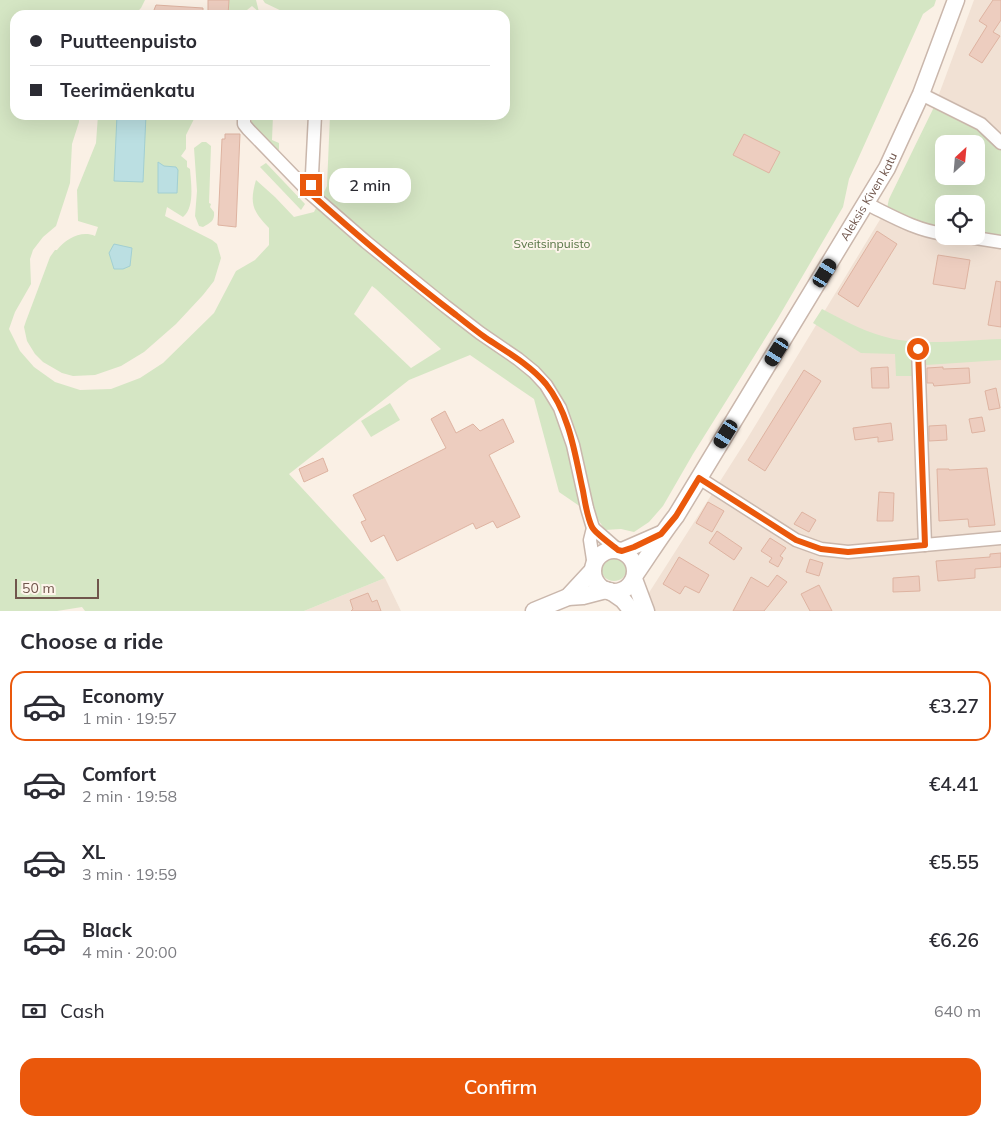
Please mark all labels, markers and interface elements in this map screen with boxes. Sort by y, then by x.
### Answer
text: Puutteenpuisto [60,29,197,53]
text: Teerimäenkatu [60,78,195,102]
north arrow [935,135,985,185]
map controls [935,135,985,245]
street label: Aleksis Kiven katu [837,150,900,243]
callout: 2 min [328,168,411,202]
route end [300,174,322,196]
text: 2 min [349,175,391,195]
button: locate [935,195,985,245]
park label: Sveitsinpuisto [514,236,591,251]
car [810,256,839,290]
car [762,335,791,369]
route start [907,338,929,360]
car [711,417,740,451]
scale bar [15,576,99,599]
text: 50 m [22,579,55,597]
text: Choose a ride [20,627,163,655]
icon: car [22,684,67,729]
text: Economy [82,684,164,708]
text: €3.27 [929,694,979,718]
text: 1 min · 19:57 [82,708,177,728]
icon: car [22,762,67,807]
text: Comfort [82,762,156,786]
text: €4.41 [929,772,979,796]
text: 2 min · 19:58 [82,786,177,806]
icon: car [22,840,67,885]
text: XL [82,840,105,864]
text: €5.55 [929,850,979,874]
text: 3 min · 19:59 [82,864,177,884]
icon: car [22,918,67,963]
text: Black [82,918,132,942]
text: €6.26 [929,928,979,952]
text: 4 min · 20:00 [82,942,177,962]
icon: cash [20,997,48,1025]
text: Cash [60,999,105,1023]
text: 640 m [934,1001,981,1021]
button: Confirm [20,1058,981,1116]

